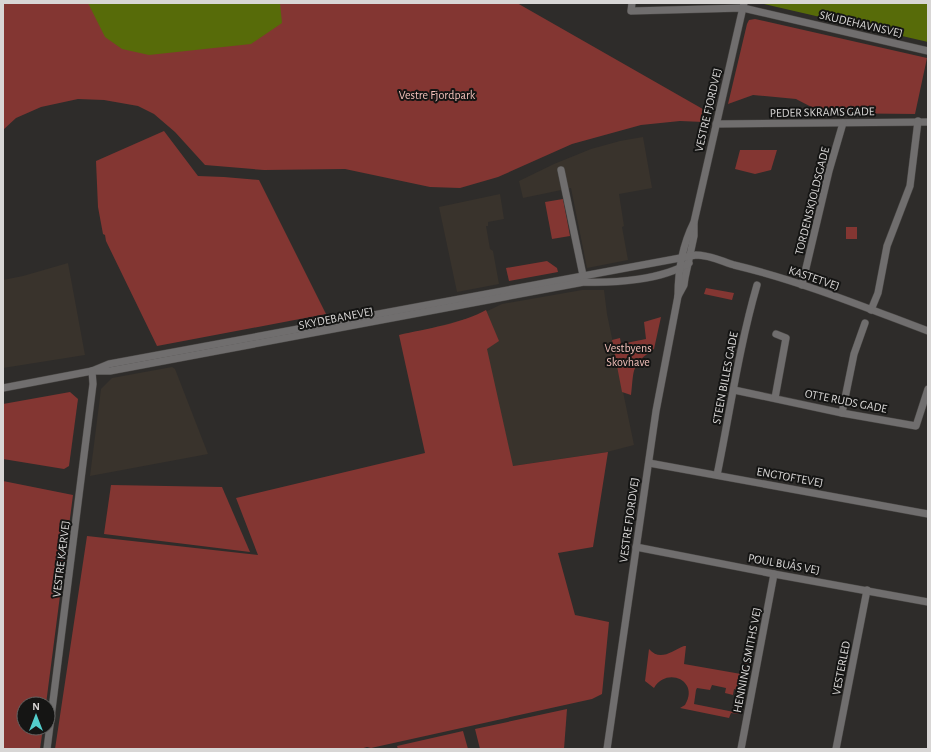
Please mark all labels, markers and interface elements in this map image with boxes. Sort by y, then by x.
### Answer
street label: SKUDEHAVNSVEJ [818,9,904,39]
street label: VESTRE FJORDVEJ [693,67,723,153]
park label: Vestre Fjordpark [399,89,476,102]
street label: PEDER SKRAMS GADE [769,105,875,119]
street label: TORDENSKJOLDSGADE [793,146,831,256]
street label: KASTETVEJ [787,264,841,292]
street label: SKYDEBANEVEJ [298,305,374,331]
street label: STEEN BILLES GADE [710,331,740,425]
park label: Vestbyens Skovhave [604,342,652,368]
street label: OTTE RUDS GADE [804,387,888,415]
street label: ENGTOFTEVEJ [756,465,824,489]
street label: VESTRE FJORDVEJ [617,477,641,563]
street label: VESTRE KÆRVEJ [50,520,72,598]
street label: POUL BUÅS VEJ [747,550,821,576]
street label: HENNING SMITHS VEJ [731,606,763,714]
street label: VESTERLED [830,640,852,696]
north arrow [16,696,56,736]
text: N [32,701,40,712]

